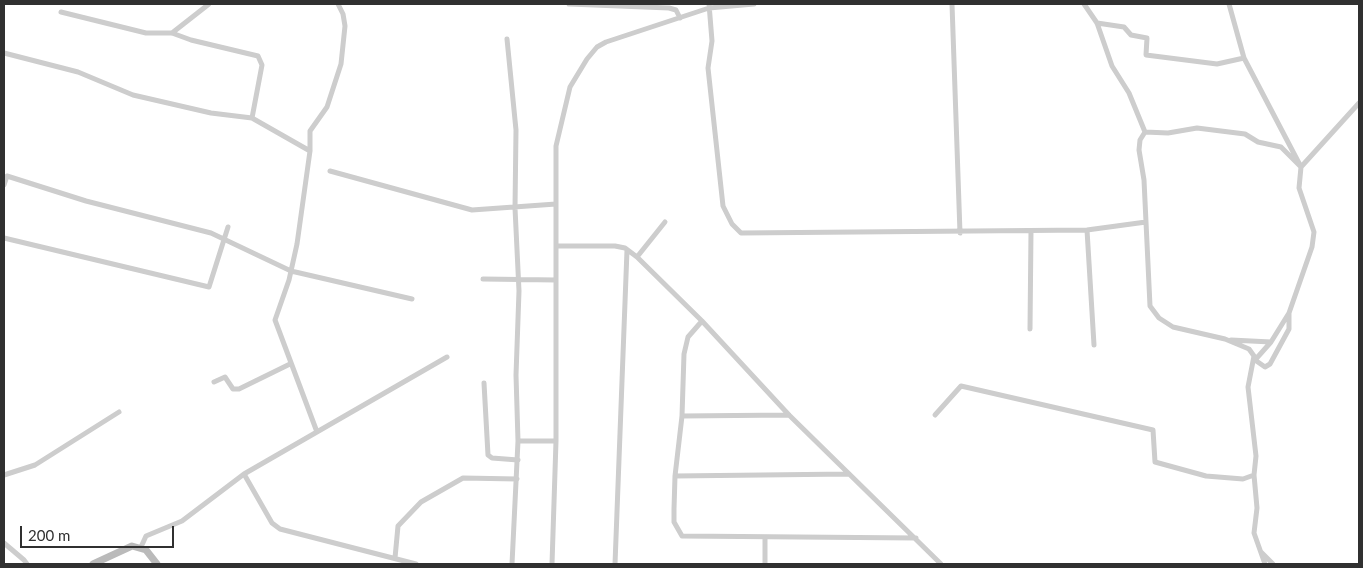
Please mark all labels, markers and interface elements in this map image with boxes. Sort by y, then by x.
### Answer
scale bar [22,516,176,548]
text: 200 m [28,526,70,544]

